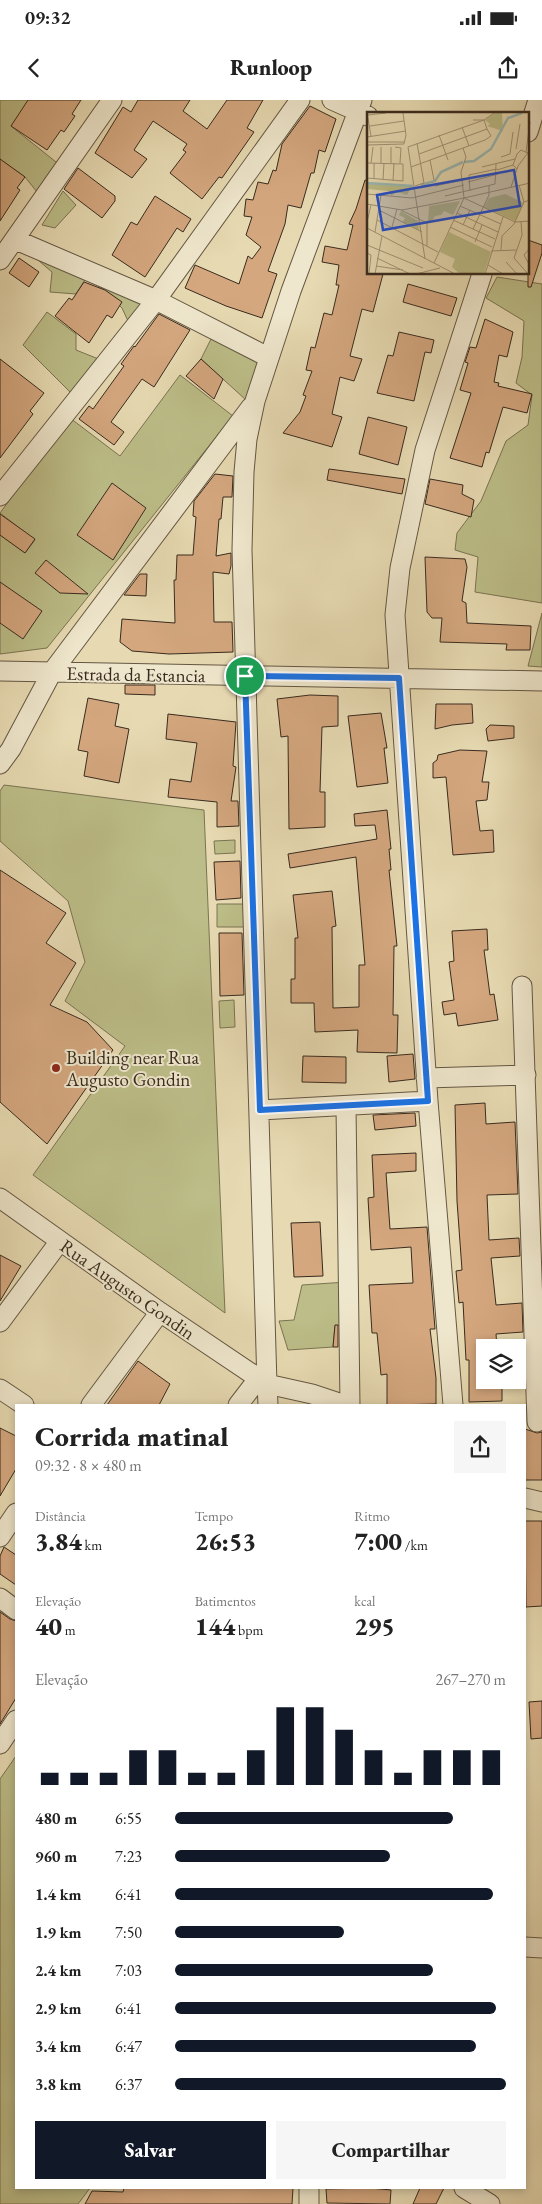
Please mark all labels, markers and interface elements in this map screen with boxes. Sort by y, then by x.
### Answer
text: 09:32 [25,5,71,30]
text: Runloop [230,53,312,82]
icon: back [20,54,48,82]
icon: share [494,54,522,82]
inset map [367,112,530,275]
pin [224,655,266,697]
street label: Estrada da Estancia [66,661,206,688]
icon: arrive [231,662,259,690]
place label: Building near Rua Augusto Gondin [65,1045,199,1092]
marker: Building near Rua Augusto Gondin [50,1062,62,1074]
street label: Rua Augusto Gondin [55,1233,200,1345]
map controls [476,1339,526,1389]
button: layers [476,1339,526,1389]
text: Corrida matinal [35,1418,228,1454]
button: share [454,1421,506,1473]
text: 09:32 · 8 × 480 m [35,1455,142,1476]
text: Distância [35,1507,86,1525]
text: Tempo [195,1507,233,1525]
text: Ritmo [354,1507,390,1525]
text: 3.84 [35,1525,82,1557]
text: 26:53 [195,1525,256,1557]
text: 7:00 [354,1525,402,1557]
text: km [82,1536,102,1554]
text: /km [402,1536,428,1554]
text: Elevação [35,1592,81,1610]
text: Batimentos [195,1592,256,1610]
text: kcal [354,1592,375,1610]
text: 40 [35,1610,62,1642]
text: 144 [195,1610,235,1642]
text: 295 [354,1610,395,1642]
text: m [62,1621,76,1639]
text: bpm [235,1621,263,1639]
text: Elevação [35,1669,88,1690]
text: 267–270 m [435,1669,506,1690]
text: 480 m [35,1808,77,1829]
text: 6:55 [115,1808,142,1829]
text: 960 m [35,1846,77,1867]
text: 7:23 [115,1846,142,1867]
text: 1.4 km [35,1884,81,1905]
text: 6:41 [115,1884,142,1905]
text: 1.9 km [35,1922,81,1943]
text: 7:50 [115,1922,142,1943]
text: 2.4 km [35,1960,81,1981]
text: 7:03 [115,1960,142,1981]
text: 2.9 km [35,1998,81,2019]
text: 6:41 [115,1998,142,2019]
text: 3.4 km [35,2036,81,2057]
text: 6:47 [115,2036,142,2057]
text: 3.8 km [35,2074,81,2095]
text: 6:37 [115,2074,142,2095]
button: Salvar [35,2121,266,2179]
button: Compartilhar [276,2121,506,2179]

